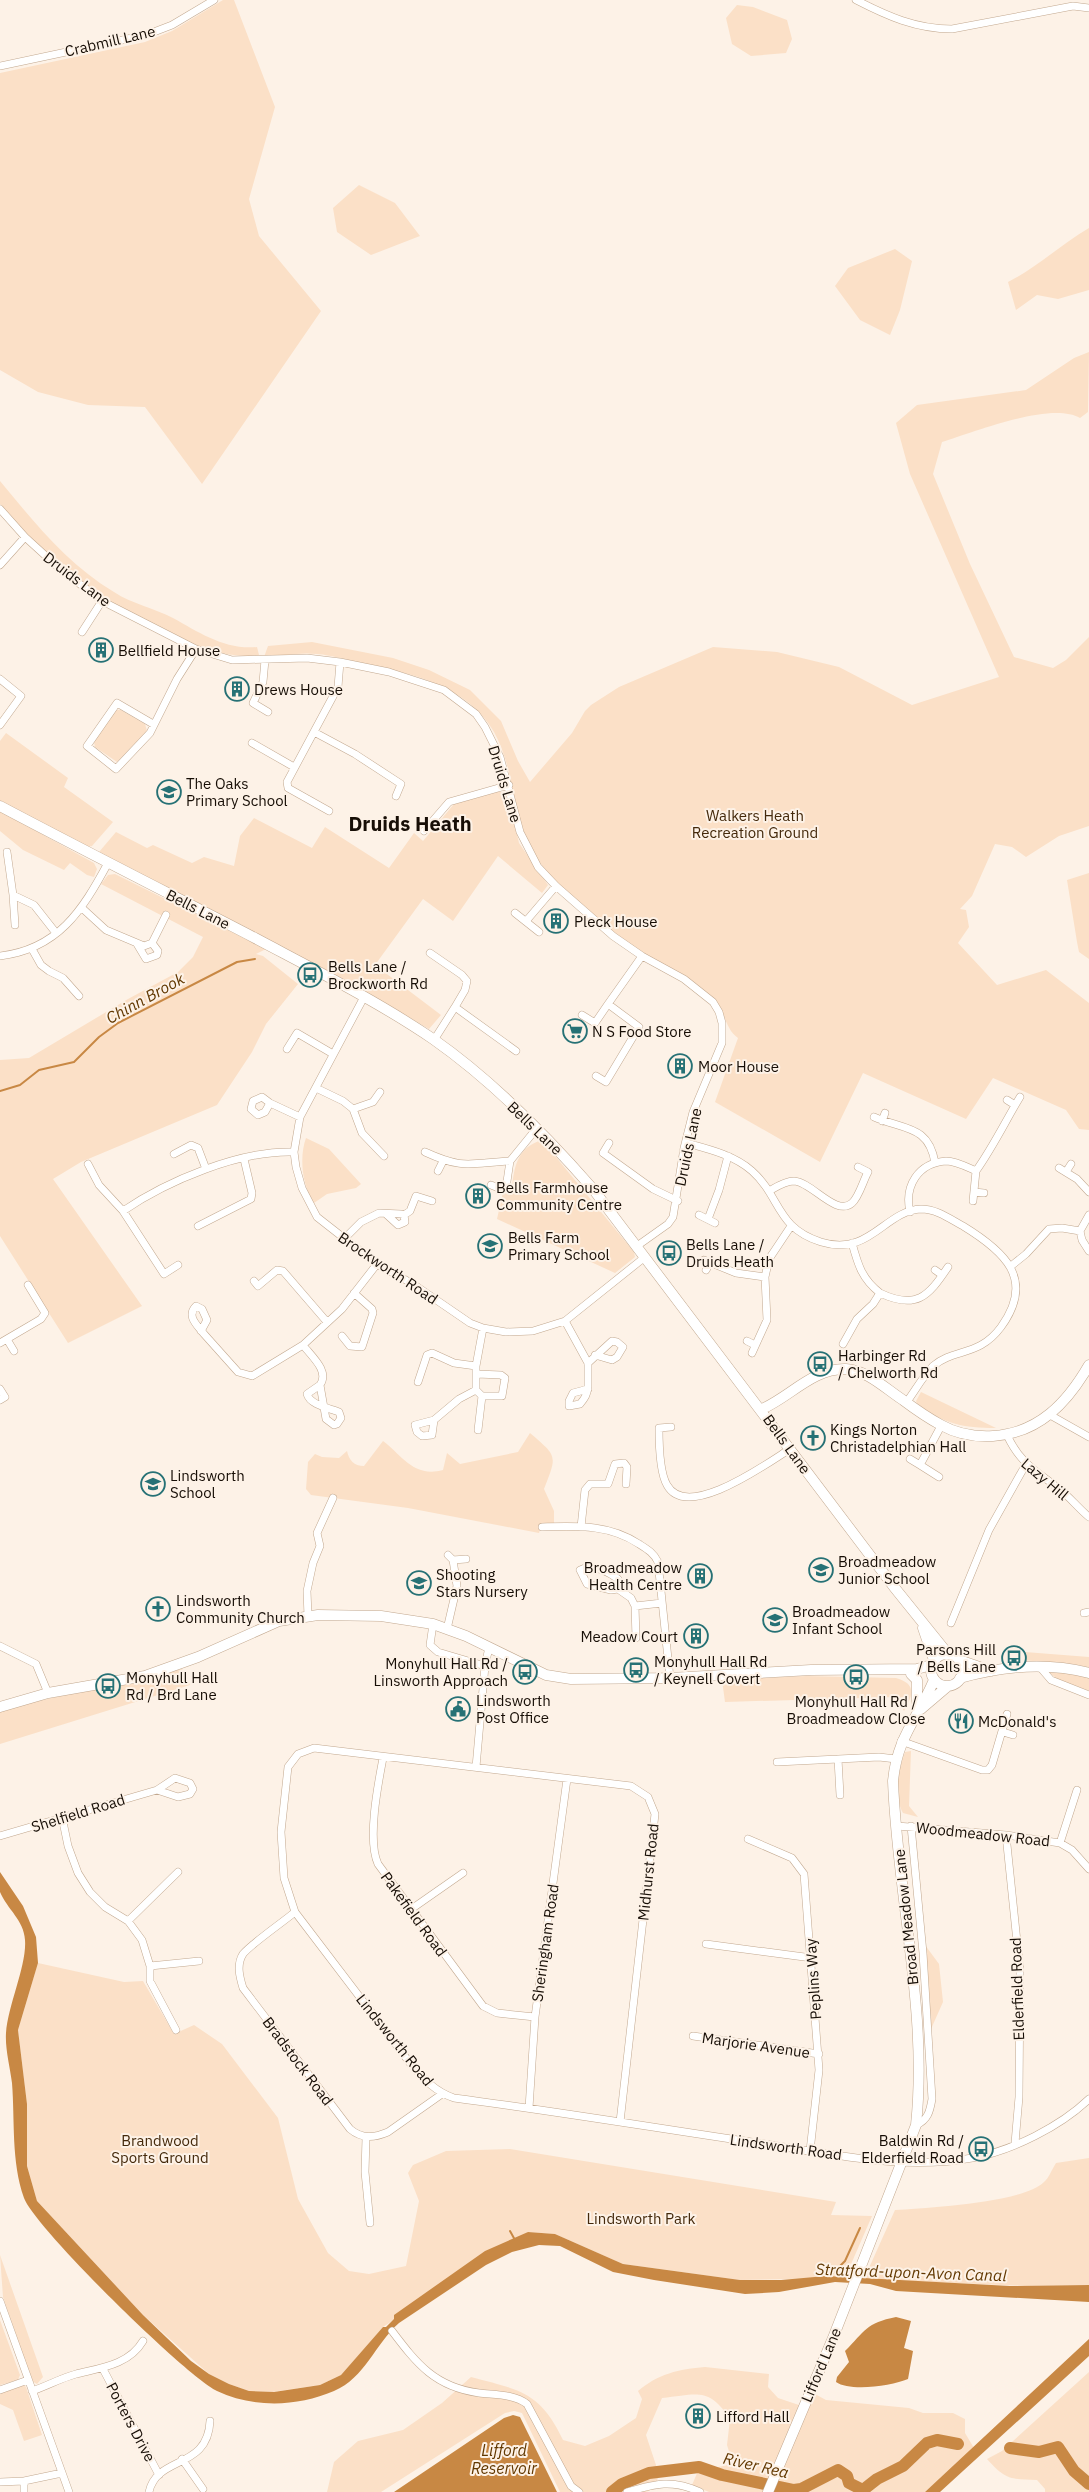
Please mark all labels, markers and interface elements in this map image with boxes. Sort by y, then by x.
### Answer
street label: Crabmill Lane [63,21,157,61]
street label: Druids Lane [39,547,115,611]
building icon: Bellfield House [88,637,114,663]
place label: Bellfield House [118,641,220,660]
building icon: Drews House [224,676,250,702]
place label: Drews House [254,680,343,699]
street label: Druids Lane [484,743,526,825]
place label: The Oaks Primary School [186,774,288,810]
school or university icon: The Oaks Primary School [156,779,182,805]
park label: Walkers Heath Recreation Ground [692,806,818,842]
district label: Druids Heath [348,810,472,837]
street label: Bells Lane [163,885,233,933]
building icon: Pleck House [543,908,569,934]
place label: Pleck House [574,912,657,931]
place label: Bells Lane / Brockworth Rd [328,957,428,993]
bus stop icon: Bells Lane / Brockworth Rd [297,962,323,988]
water label: Chinn Brook [102,968,188,1028]
supermarket icon: N S Food Store [562,1018,588,1044]
place label: N S Food Store [592,1022,691,1041]
building icon: Moor House [667,1053,693,1079]
place label: Moor House [698,1057,779,1076]
street label: Bells Lane [503,1097,567,1159]
street label: Druids Lane [670,1106,706,1188]
place label: Bells Farmhouse Community Centre [496,1178,622,1214]
building icon: Bells Farmhouse Community Centre [465,1183,491,1209]
street label: Brockworth Road [334,1228,442,1308]
place label: Bells Farm Primary School [508,1228,610,1264]
school or university icon: Bells Farm Primary School [477,1233,503,1259]
place label: Bells Lane / Druids Heath [686,1235,774,1271]
bus stop icon: Bells Lane / Druids Heath [656,1240,682,1266]
place label: Harbinger Rd / Chelworth Rd [838,1346,938,1382]
bus stop icon: Harbinger Rd / Chelworth Rd [807,1351,833,1377]
street label: Bells Lane [759,1410,815,1478]
place label: Kings Norton Christadelphian Hall [830,1420,966,1456]
church icon: Kings Norton Christadelphian Hall [800,1425,826,1451]
street label: Lazy Hill [1017,1454,1073,1504]
place label: Lindsworth School [170,1466,245,1502]
school or university icon: Lindsworth School [140,1471,166,1497]
place label: Broadmeadow Junior School [838,1552,937,1588]
school or university icon: Broadmeadow Junior School [808,1557,834,1583]
place label: Broadmeadow Health Centre [584,1558,682,1594]
building icon: Broadmeadow Health Centre [687,1563,713,1589]
place label: Shooting Stars Nursery [436,1565,528,1601]
school or university icon: Shooting Stars Nursery [406,1570,432,1596]
place label: Lindsworth Community Church [176,1591,305,1627]
church icon: Lindsworth Community Church [145,1596,171,1622]
place label: Broadmeadow Infant School [792,1602,891,1638]
school or university icon: Broadmeadow Infant School [762,1607,788,1633]
building icon: Meadow Court [683,1623,709,1649]
place label: Meadow Court [580,1627,678,1646]
place label: Parsons Hill / Bells Lane [916,1640,996,1676]
bus stop icon: Parsons Hill / Bells Lane [1001,1645,1027,1671]
place label: Monyhull Hall Rd / Keynell Covert [654,1652,767,1688]
place label: Monyhull Hall Rd / Linsworth Approach [373,1654,508,1690]
bus stop icon: Monyhull Hall Rd / Keynell Covert [623,1657,649,1683]
bus stop icon: Monyhull Hall Rd / Linsworth Approach [512,1659,538,1685]
bus stop icon: Monyhull Hall Rd / Broadmeadow Close [843,1664,869,1690]
place label: Monyhull Hall Rd / Brd Lane [126,1668,218,1704]
bus stop icon: Monyhull Hall Rd / Brd Lane [95,1673,121,1699]
place label: Lindsworth Post Office [476,1691,551,1727]
place label: Monyhull Hall Rd / Broadmeadow Close [786,1692,926,1728]
public building icon: Lindsworth Post Office [445,1696,471,1722]
restaurant icon: McDonald's [948,1708,974,1734]
place label: McDonald's [978,1712,1056,1731]
street label: Shelfield Road [29,1790,127,1836]
street label: Woodmeadow Road [915,1818,1051,1850]
street label: Midhurst Road [633,1822,663,1922]
street label: Broad Meadow Lane [889,1848,923,1986]
street label: Pakefield Road [377,1868,451,1960]
street label: Sheringham Road [527,1883,563,2003]
street label: Peplins Way [801,1937,825,2020]
street label: Elderfield Road [1006,1937,1028,2041]
street label: Lindsworth Road [352,1990,438,2090]
street label: Bradstock Road [258,2013,338,2109]
street label: Marjorie Avenue [701,2028,811,2062]
street label: Lindsworth Road [729,2130,843,2164]
park label: Brandwood Sports Ground [111,2131,209,2167]
place label: Baldwin Rd / Elderfield Road [861,2131,964,2167]
bus stop icon: Baldwin Rd / Elderfield Road [968,2136,994,2162]
park label: Lindsworth Park [587,2209,695,2228]
water label: Stratford-upon-Avon Canal [815,2259,1008,2285]
street label: Lifford Lane [797,2325,845,2405]
street label: Porters Drive [102,2379,160,2465]
building icon: Lifford Hall [685,2403,711,2429]
place label: Lifford Hall [716,2407,790,2426]
water label: Lifford Reservoir [471,2440,538,2478]
water label: River Rea [721,2448,791,2482]

